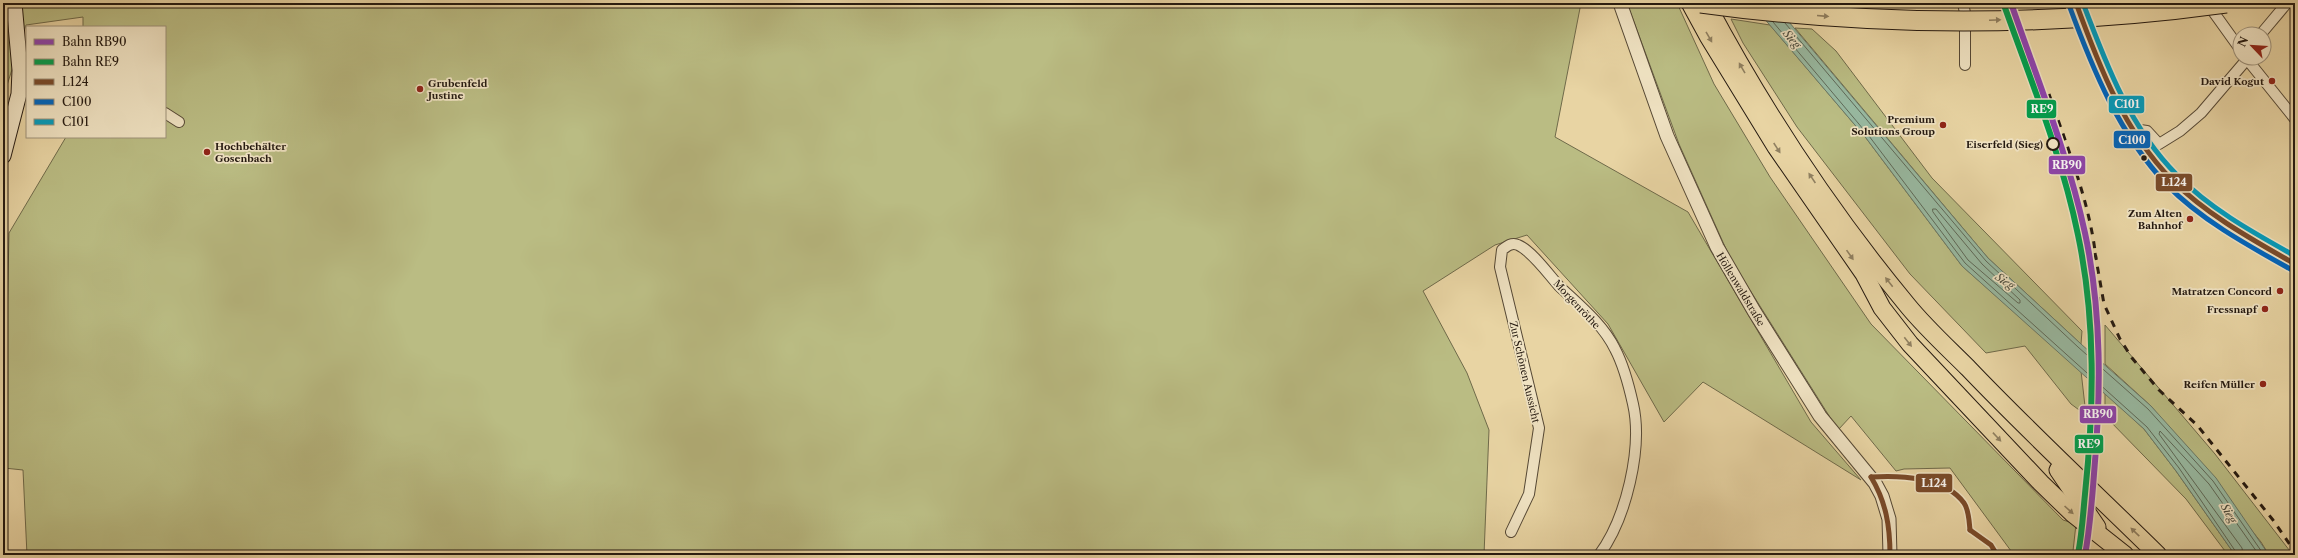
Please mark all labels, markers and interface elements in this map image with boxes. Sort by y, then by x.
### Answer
one-way arrow [1817,12,1829,19]
one-way arrow [1989,17,2001,24]
legend [26,26,166,138]
water label: Sieg [1779,26,1805,52]
north arrow [2232,26,2272,66]
one-way arrow [1705,32,1712,43]
text: Bahn RB90 [62,34,127,49]
text: N [2235,34,2251,49]
text: Bahn RE9 [62,54,119,69]
one-way arrow [1739,62,1746,74]
text: L124 [62,74,89,89]
place label: David Kogut [2200,75,2264,88]
marker: David Kogut [2267,76,2277,86]
place label: Grubenfeld Justine [426,77,488,102]
marker: Grubenfeld Justine [415,84,425,94]
text: C100 [62,94,92,109]
line badge: C101 [2108,95,2145,114]
text: C101 [2114,97,2140,111]
line badge: RE9 [2026,99,2057,119]
text: RE9 [2031,102,2054,116]
place label: Premium Solutions Group [1851,113,1935,138]
text: C101 [62,114,89,129]
marker: Premium Solutions Group [1938,120,1948,130]
line badge: C100 [2113,130,2151,149]
text: C100 [2118,133,2146,147]
marker: Eiserfeld (Sieg) [2046,137,2060,151]
place label: Eiserfeld (Sieg) [1966,138,2043,151]
place label: Hochbehälter Gosenbach [215,140,286,165]
one-way arrow [1773,142,1780,154]
marker: Hochbehälter Gosenbach [202,147,212,157]
unlabelled marker [2139,153,2149,163]
line badge: RB90 [2048,155,2086,175]
text: RB90 [2052,158,2082,172]
one-way arrow [1808,172,1816,183]
line badge: L124 [2155,173,2193,192]
text: L124 [2161,175,2187,189]
place label: Zum Alten Bahnhof [2128,207,2184,232]
marker: Zum Alten Bahnhof [2185,214,2195,224]
street label: Höllenwaldstraße [1713,250,1768,329]
one-way arrow [1846,250,1854,261]
water label: Sieg [1992,269,2018,293]
street label: Morgenröthe [1550,277,1603,332]
one-way arrow [1885,277,1893,288]
place label: Matratzen Concord [2171,285,2272,298]
marker: Matratzen Concord [2275,286,2285,296]
place label: Fressnapf [2207,303,2259,316]
marker: Fressnapf [2260,304,2270,314]
street label: Zur Schönen Aussicht [1507,320,1543,425]
one-way arrow [1904,336,1912,347]
place label: Reifen Müller [2183,378,2255,391]
marker: Reifen Müller [2258,379,2268,389]
line badge: RB90 [2079,405,2117,424]
text: RB90 [2083,407,2113,421]
one-way arrow [1992,432,2001,442]
line badge: RE9 [2074,434,2104,454]
text: RE9 [2078,437,2101,451]
line badge: L124 [1915,473,1953,493]
text: L124 [1921,476,1947,490]
water label: Sieg [2218,500,2241,526]
one-way arrow [2064,505,2074,514]
one-way arrow [2130,527,2140,537]

